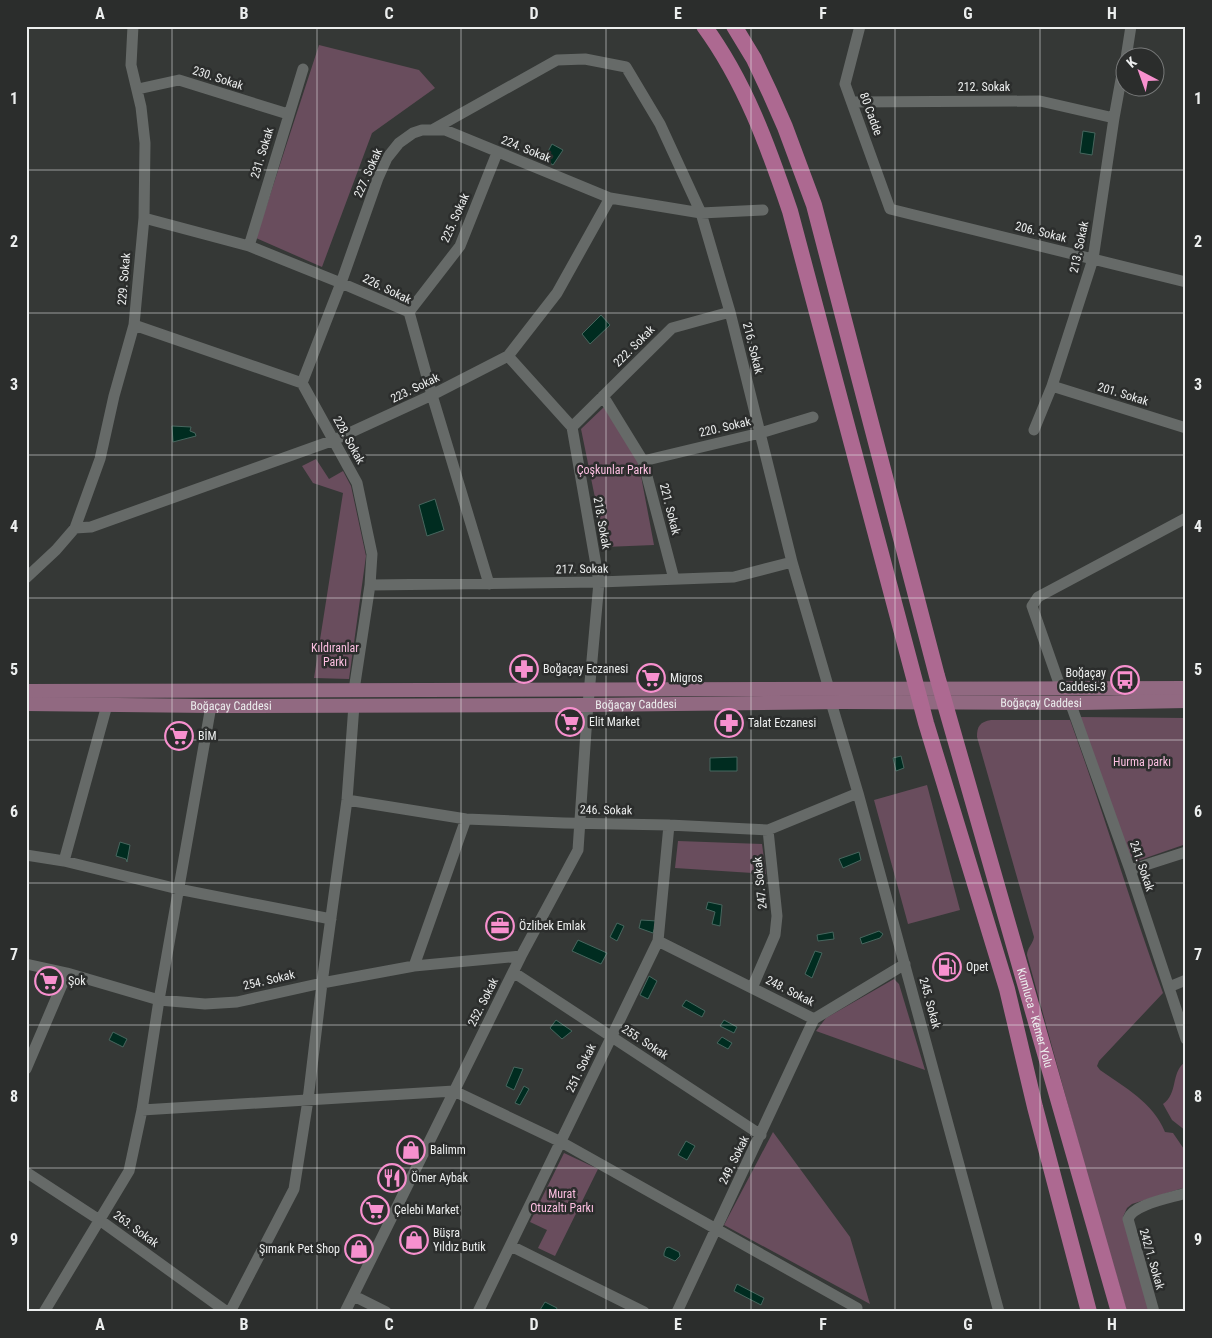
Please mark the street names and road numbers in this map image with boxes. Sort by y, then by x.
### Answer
street label: 230. Sokak [191,63,246,93]
street label: 212. Sokak [958,80,1011,94]
street label: 80 Cadde [857,91,885,138]
street label: 231. Sokak [248,125,277,180]
street label: 224. Sokak [499,133,554,166]
street label: 227. Sokak [351,146,385,200]
street label: 225. Sokak [438,191,472,245]
street label: 206. Sokak [1014,219,1069,245]
street label: 213. Sokak [1067,219,1091,274]
street label: 229. Sokak [115,252,133,306]
street label: 226. Sokak [360,271,414,307]
street label: 216. Sokak [740,321,766,376]
street label: 222. Sokak [610,322,658,370]
street label: 223. Sokak [388,370,442,406]
street label: 201. Sokak [1096,380,1151,409]
street label: 228. Sokak [330,414,368,467]
street label: 220. Sokak [698,414,753,440]
street label: 221. Sokak [657,482,683,537]
street label: 218. Sokak [591,496,614,551]
street label: 217. Sokak [556,562,609,576]
street label: Boğaçay Caddesi [1000,696,1082,710]
street label: Boğaçay Caddesi [595,697,677,712]
street label: Boğaçay Caddesi [190,699,272,713]
street label: 246. Sokak [580,803,633,817]
street label: 241. Sokak [1127,839,1157,894]
street label: 247. Sokak [750,856,770,910]
street label: Kumluca - Kemer Yolu [1014,966,1056,1070]
street label: 254. Sokak [242,967,297,993]
street label: 248. Sokak [763,973,817,1009]
street label: 252. Sokak [465,975,501,1029]
street label: 245. Sokak [916,976,944,1031]
street label: 255. Sokak [619,1022,671,1062]
street label: 251. Sokak [563,1041,599,1095]
street label: 249. Sokak [716,1133,752,1187]
street label: 263. Sokak [111,1208,162,1250]
street label: 242/1. Sokak [1137,1227,1168,1292]

